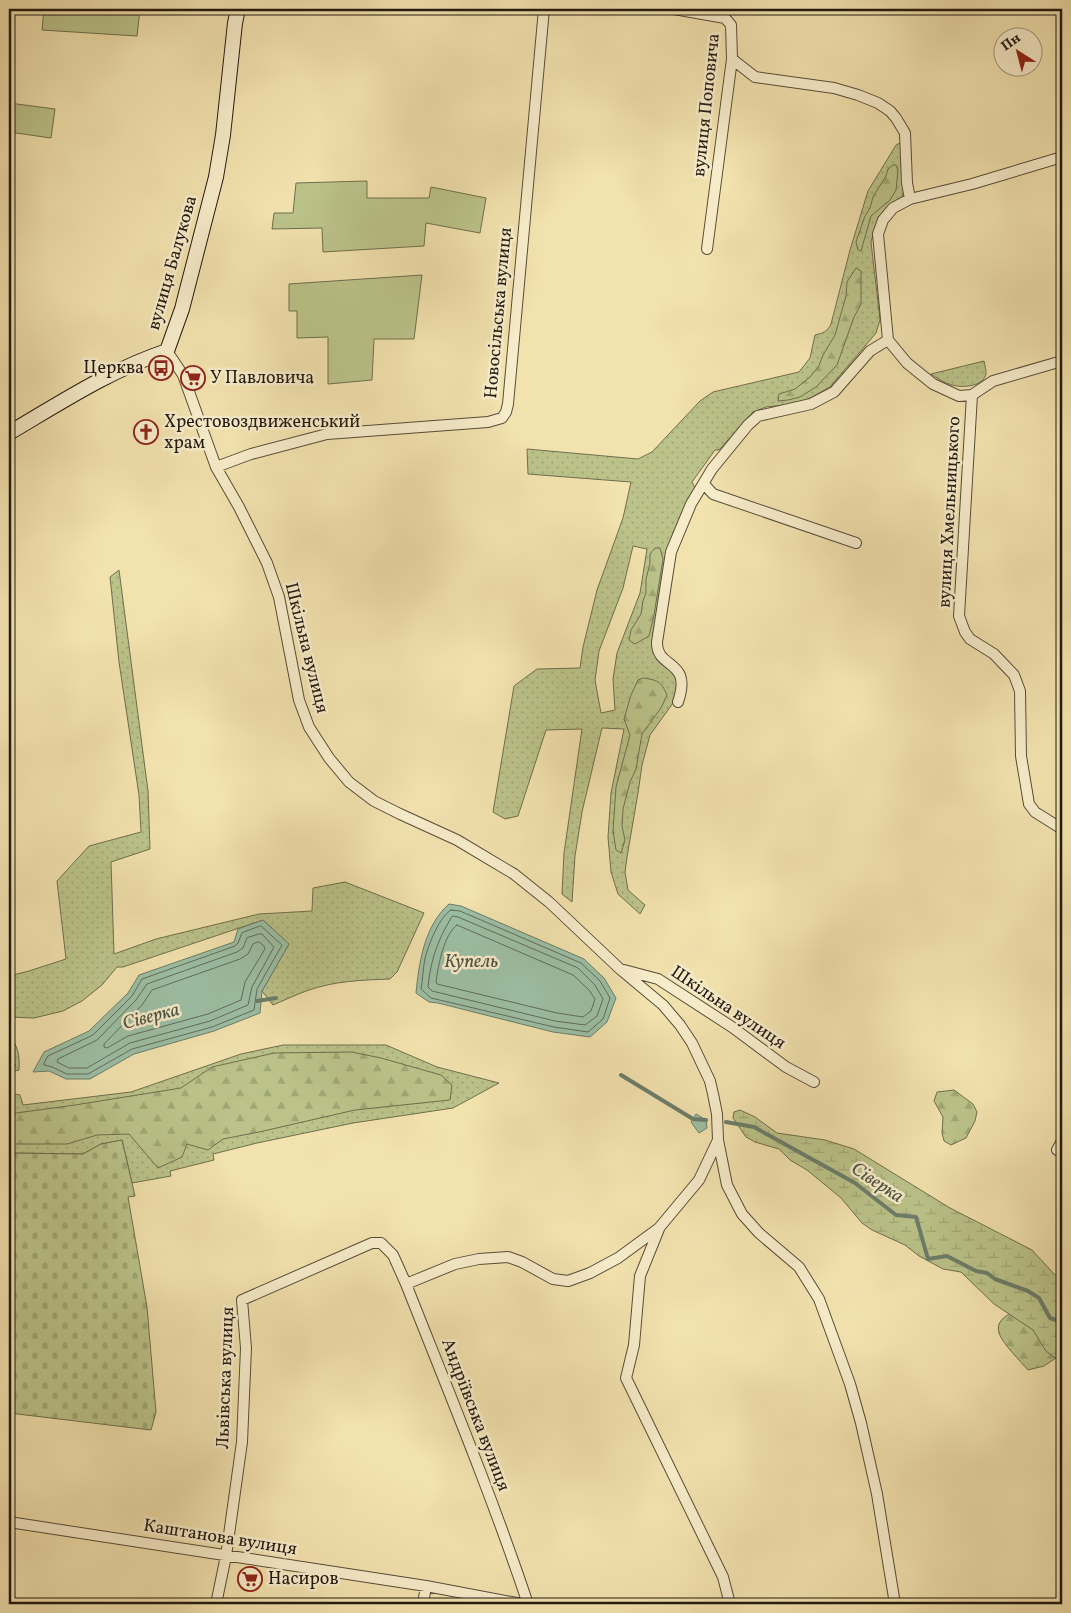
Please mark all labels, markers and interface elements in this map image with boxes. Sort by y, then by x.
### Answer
north arrow [994,28,1044,78]
text: Пн [998,29,1025,56]
street label: вулиця Поповича [687,32,727,178]
street label: вулиця Балукова [142,193,204,333]
street label: Новосільська вулиця [479,226,519,400]
bus stop icon: Церква [148,355,174,381]
place label: Церква [83,356,144,381]
supermarket icon: У Павловича [180,365,206,391]
place label: У Павловича [210,366,314,391]
place label: Хрестовоздвиженський храм [164,410,360,456]
street label: вулиця Хмельницького [932,416,968,608]
church icon: Хрестовоздвиженський храм [133,419,159,445]
street label: Шкільна вулиця [278,580,334,716]
water label: Купель [444,949,498,975]
street label: Шкільна вулиця [665,960,791,1056]
water label: Сіверка [120,997,182,1037]
water label: Сіверка [846,1156,908,1210]
street label: Львівська вулиця [211,1306,241,1450]
street label: Андріївська вулиця [434,1335,516,1495]
street label: Каштанова вулиця [141,1514,299,1562]
supermarket icon: Насиров [237,1566,263,1592]
place label: Насиров [268,1567,339,1592]

